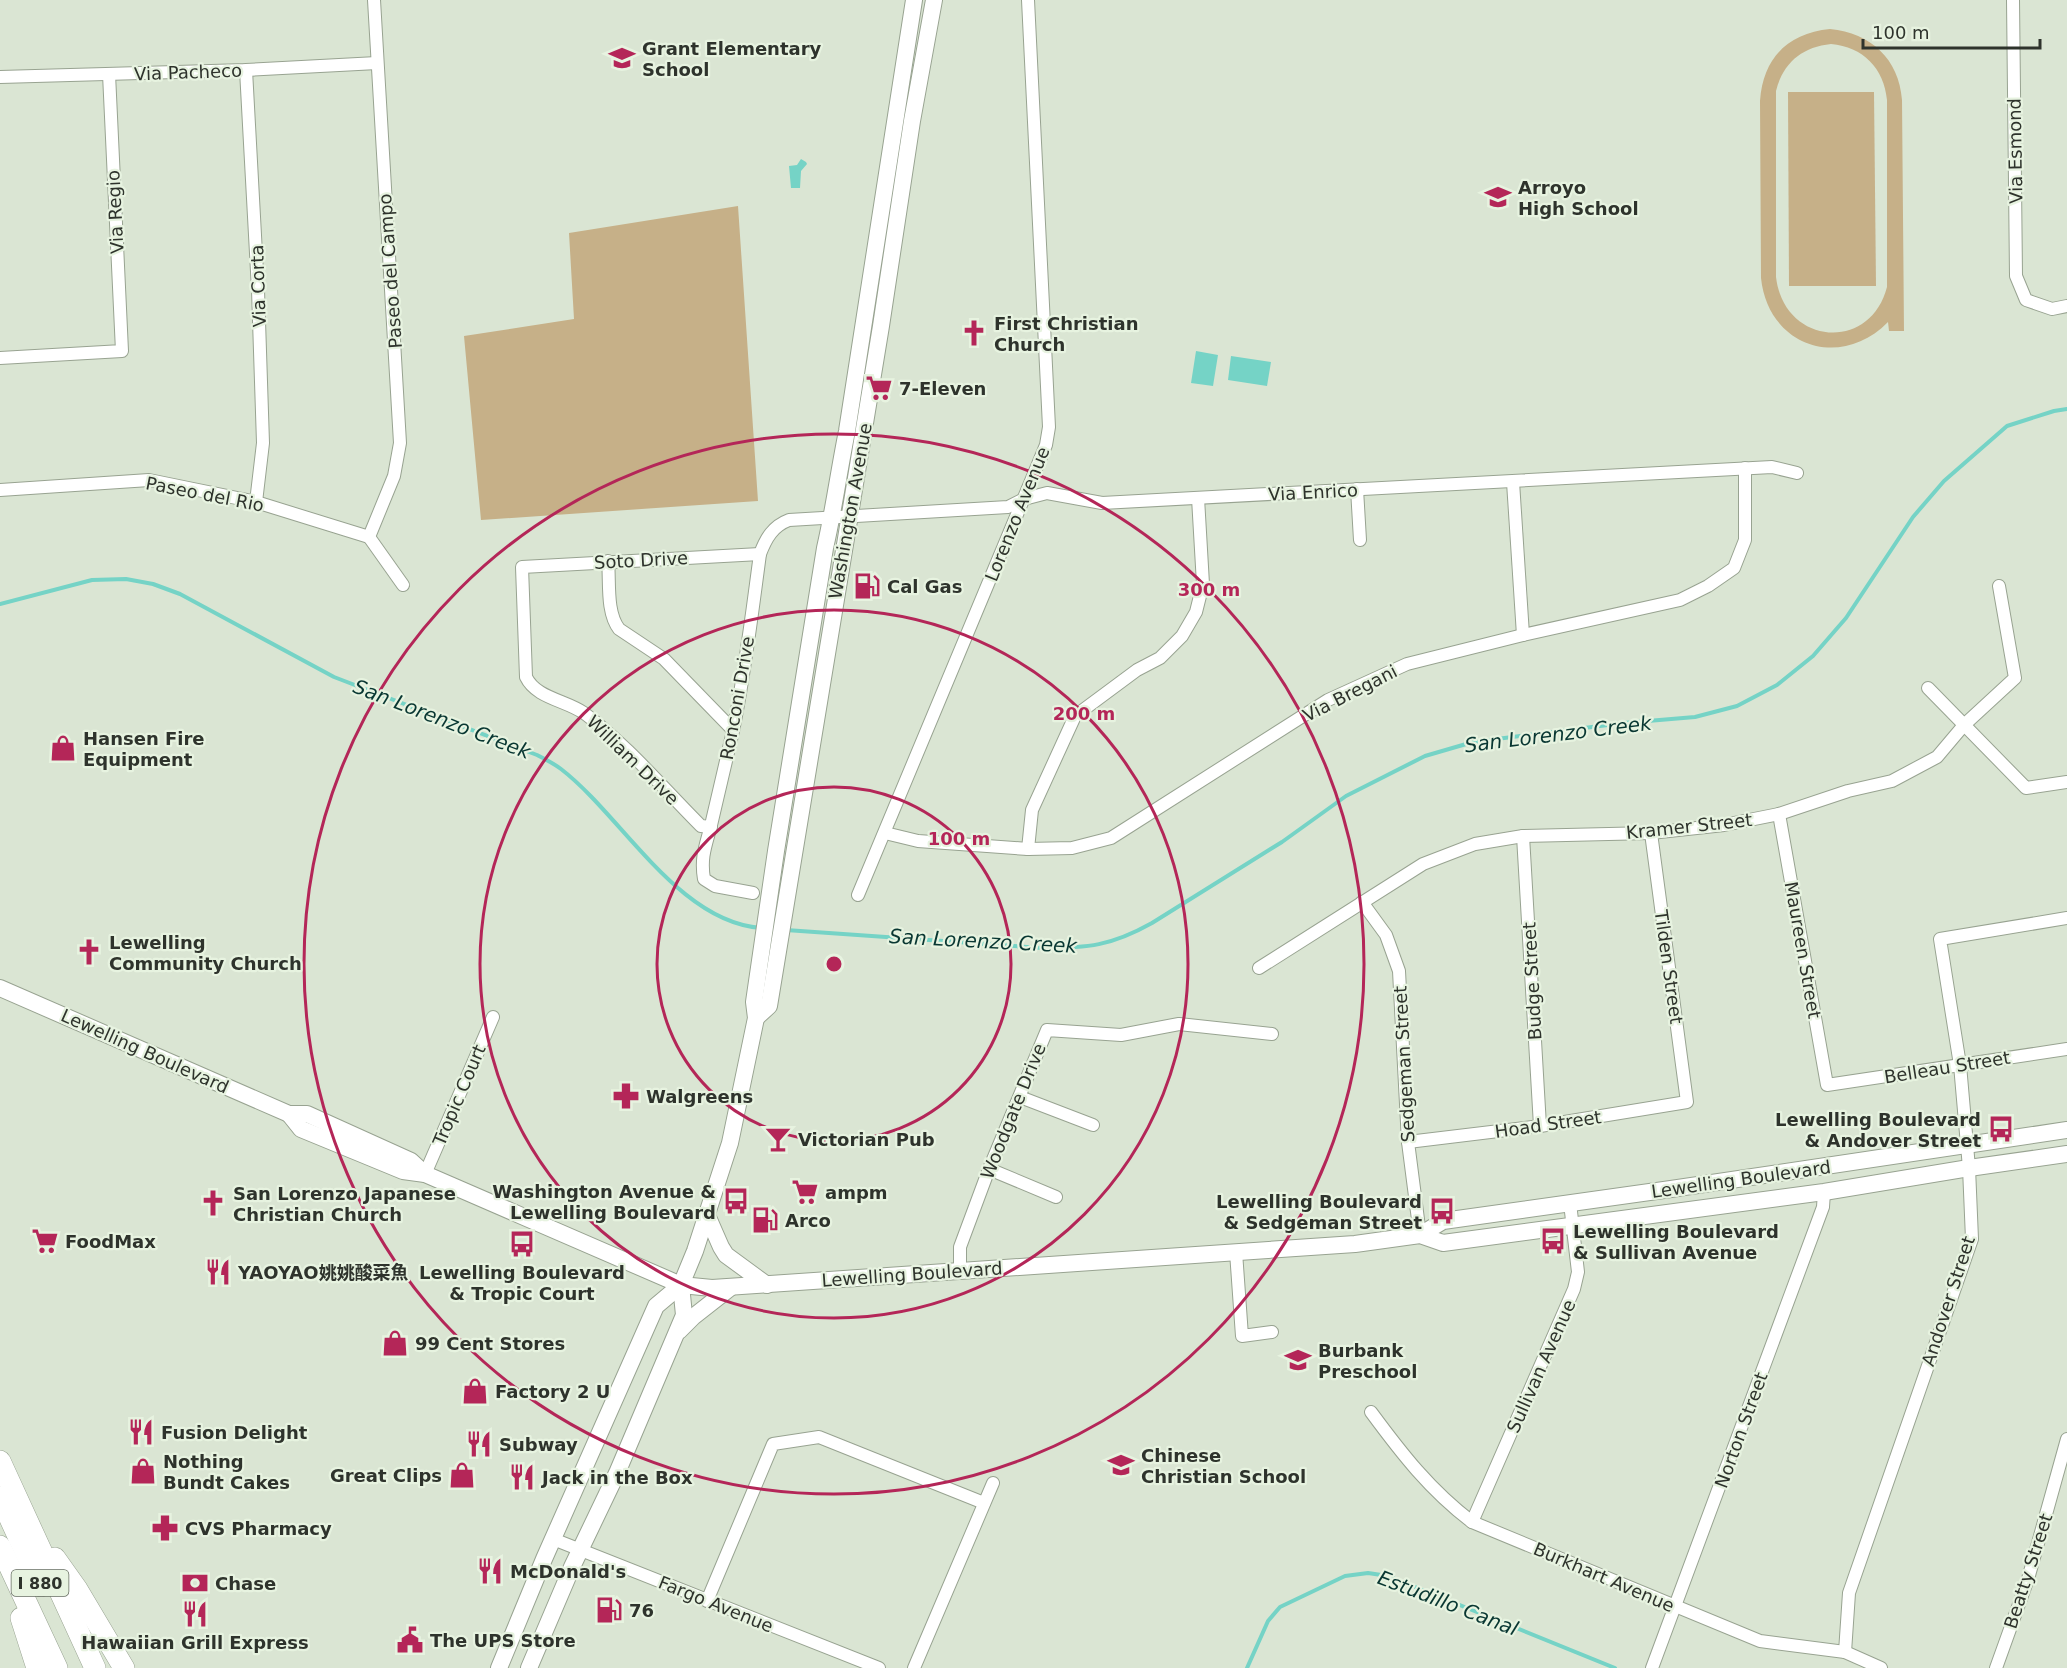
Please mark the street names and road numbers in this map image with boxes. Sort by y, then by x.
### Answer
street label: Via Pacheco [134,60,242,84]
street label: Via Esmond [2004,98,2026,204]
street label: Via Regio [102,170,128,254]
street label: Paseo del Campo [374,193,406,349]
street label: Via Corta [246,244,270,328]
street label: Washington Avenue [824,421,876,601]
street label: Lorenzo Avenue [980,444,1054,584]
street label: Paseo del Rio [144,472,266,516]
street label: Via Enrico [1268,479,1358,505]
street label: Soto Drive [593,547,689,573]
street label: Ronconi Drive [716,635,758,761]
street label: Via Bregani [1299,660,1401,726]
street label: William Drive [583,711,683,809]
street label: Kramer Street [1625,809,1753,843]
street label: Maureen Street [1781,880,1825,1020]
street label: Tilden Street [1650,908,1687,1025]
street label: Budge Street [1518,921,1546,1041]
street label: Sedgeman Street [1389,985,1419,1143]
street label: Lewelling Boulevard [58,1005,232,1097]
street label: Woodgate Drive [976,1040,1050,1182]
street label: Tropic Court [428,1041,490,1150]
street label: Belleau Street [1882,1047,2012,1087]
street label: Hoad Street [1493,1106,1603,1142]
street label: Lewelling Boulevard [1650,1156,1832,1202]
street label: Andover Street [1917,1233,1979,1369]
street label: Lewelling Boulevard [821,1257,1003,1291]
street label: Sullivan Avenue [1502,1296,1580,1436]
street label: Norton Street [1710,1369,1772,1491]
street label: Beatty Street [2000,1511,2056,1631]
street label: Burkhart Avenue [1530,1538,1678,1616]
road number: I 880 [12,1570,68,1596]
street label: Fargo Avenue [656,1571,776,1637]

